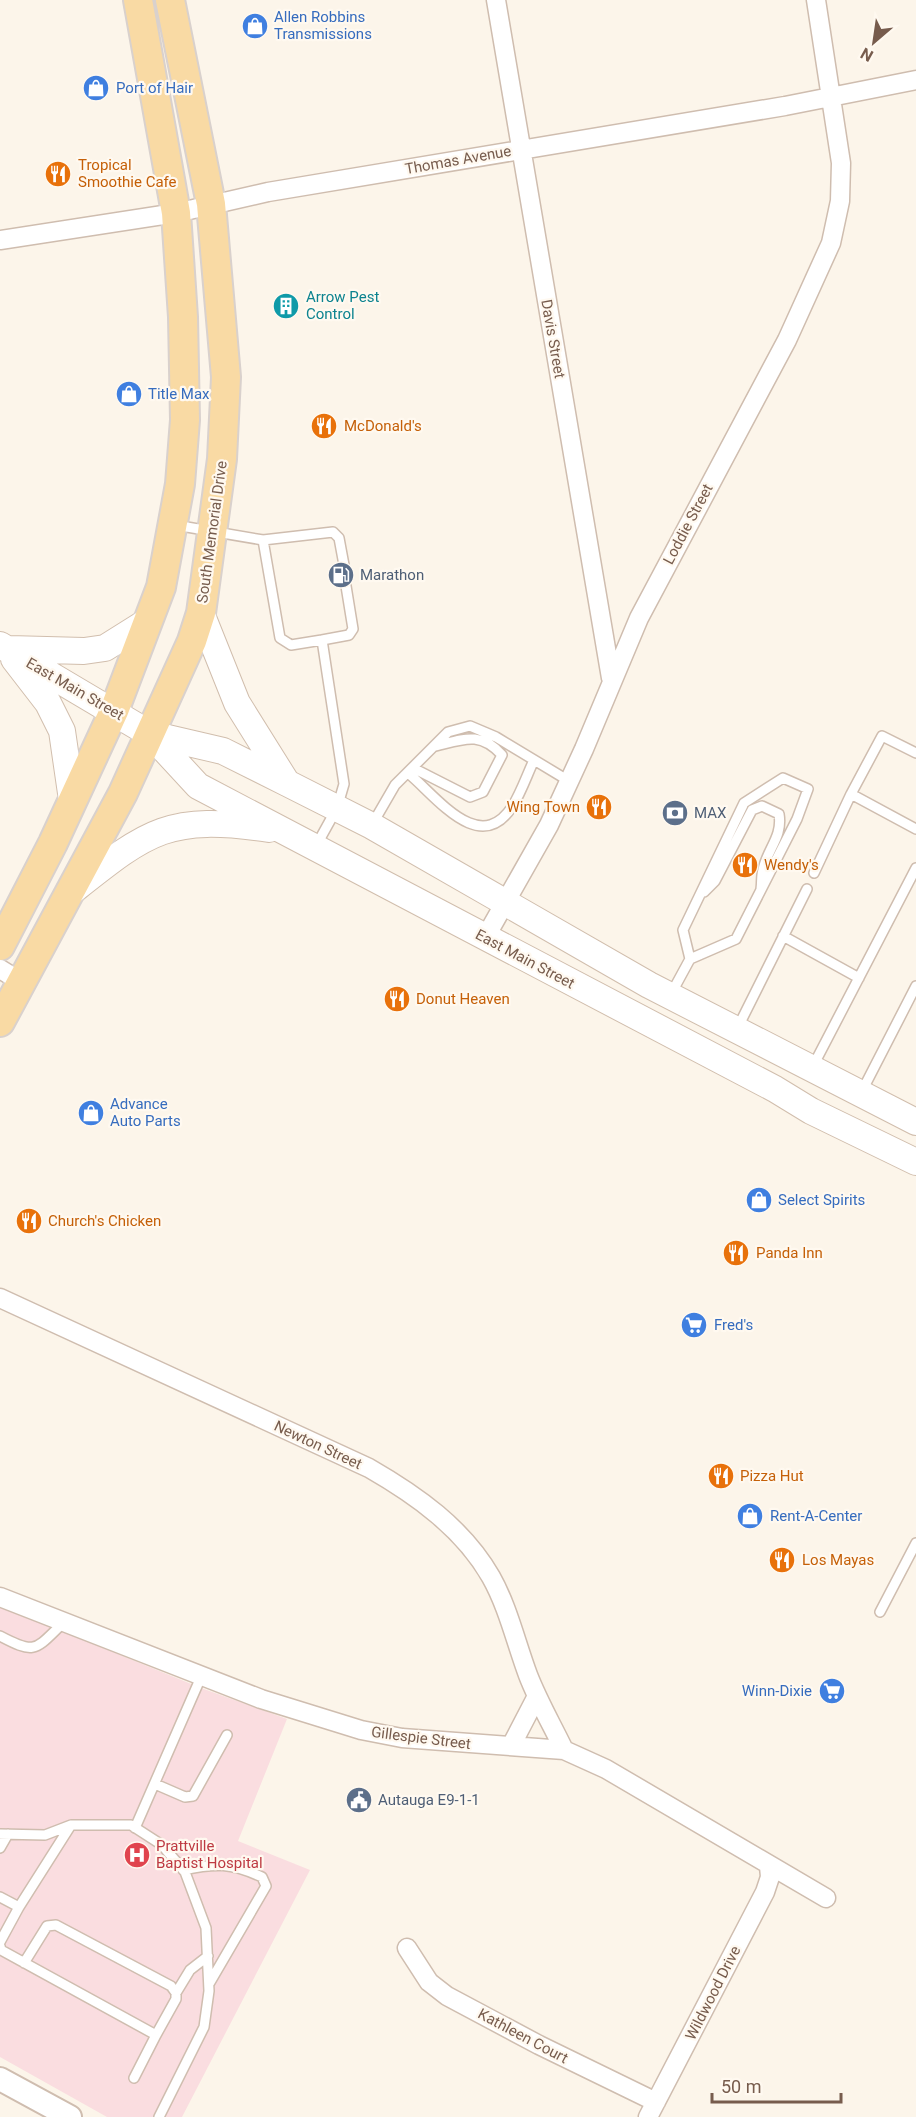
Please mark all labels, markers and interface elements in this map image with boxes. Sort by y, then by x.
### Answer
place label: Allen Robbins Transmissions [274,8,372,43]
shop icon: Allen Robbins Transmissions [240,11,270,41]
north arrow [844,12,904,72]
text: N [857,44,877,66]
shop icon: Port of Hair [81,73,111,103]
place label: Port of Hair [116,79,193,97]
street label: Thomas Avenue [403,142,513,178]
place label: Tropical Smoothie Cafe [78,156,177,191]
restaurant icon: Tropical Smoothie Cafe [43,159,73,189]
place label: Arrow Pest Control [306,288,379,323]
building icon: Arrow Pest Control [271,291,301,321]
street label: Davis Street [537,298,569,380]
shop icon: Title Max [114,379,144,409]
place label: Title Max [148,385,210,403]
restaurant icon: McDonald's [309,411,339,441]
place label: McDonald's [344,417,422,435]
street label: South Memorial Drive [193,460,231,604]
street label: Loddie Street [659,481,717,567]
fuel station icon: Marathon [326,560,356,590]
place label: Marathon [360,566,424,584]
street label: East Main Street [23,654,127,724]
restaurant icon: Wing Town [584,792,614,822]
place label: Wing Town [507,798,580,816]
bank icon: MAX [660,798,690,828]
place label: MAX [694,804,727,822]
restaurant icon: Wendy's [730,850,760,880]
place label: Wendy's [764,856,819,874]
street label: East Main Street [472,925,578,993]
restaurant icon: Donut Heaven [382,984,412,1014]
place label: Donut Heaven [416,990,510,1008]
place label: Advance Auto Parts [110,1095,181,1130]
shop icon: Advance Auto Parts [76,1098,106,1128]
shop icon: Select Spirits [744,1185,774,1215]
place label: Select Spirits [778,1191,865,1209]
restaurant icon: Church's Chicken [14,1206,44,1236]
place label: Church's Chicken [48,1212,161,1230]
restaurant icon: Panda Inn [721,1238,751,1268]
place label: Panda Inn [756,1244,823,1262]
supermarket icon: Fred's [679,1310,709,1340]
place label: Fred's [714,1316,753,1334]
street label: Newton Street [271,1417,365,1473]
restaurant icon: Pizza Hut [706,1461,736,1491]
place label: Pizza Hut [740,1467,804,1485]
shop icon: Rent-A-Center [735,1501,765,1531]
place label: Rent-A-Center [770,1507,862,1525]
restaurant icon: Los Mayas [767,1545,797,1575]
place label: Los Mayas [802,1551,874,1569]
supermarket icon: Winn-Dixie [817,1676,847,1706]
place label: Winn-Dixie [742,1682,812,1700]
street label: Gillespie Street [370,1723,472,1753]
public building icon: Autauga E9-1-1 [344,1785,374,1815]
place label: Autauga E9-1-1 [378,1791,480,1809]
place label: Prattville Baptist Hospital [156,1837,263,1872]
hospital icon: Prattville Baptist Hospital [122,1840,152,1870]
street label: Wildwood Drive [682,1943,744,2043]
street label: Kathleen Court [475,2005,571,2067]
scale bar [712,2066,841,2104]
text: 50 m [721,2076,761,2097]

